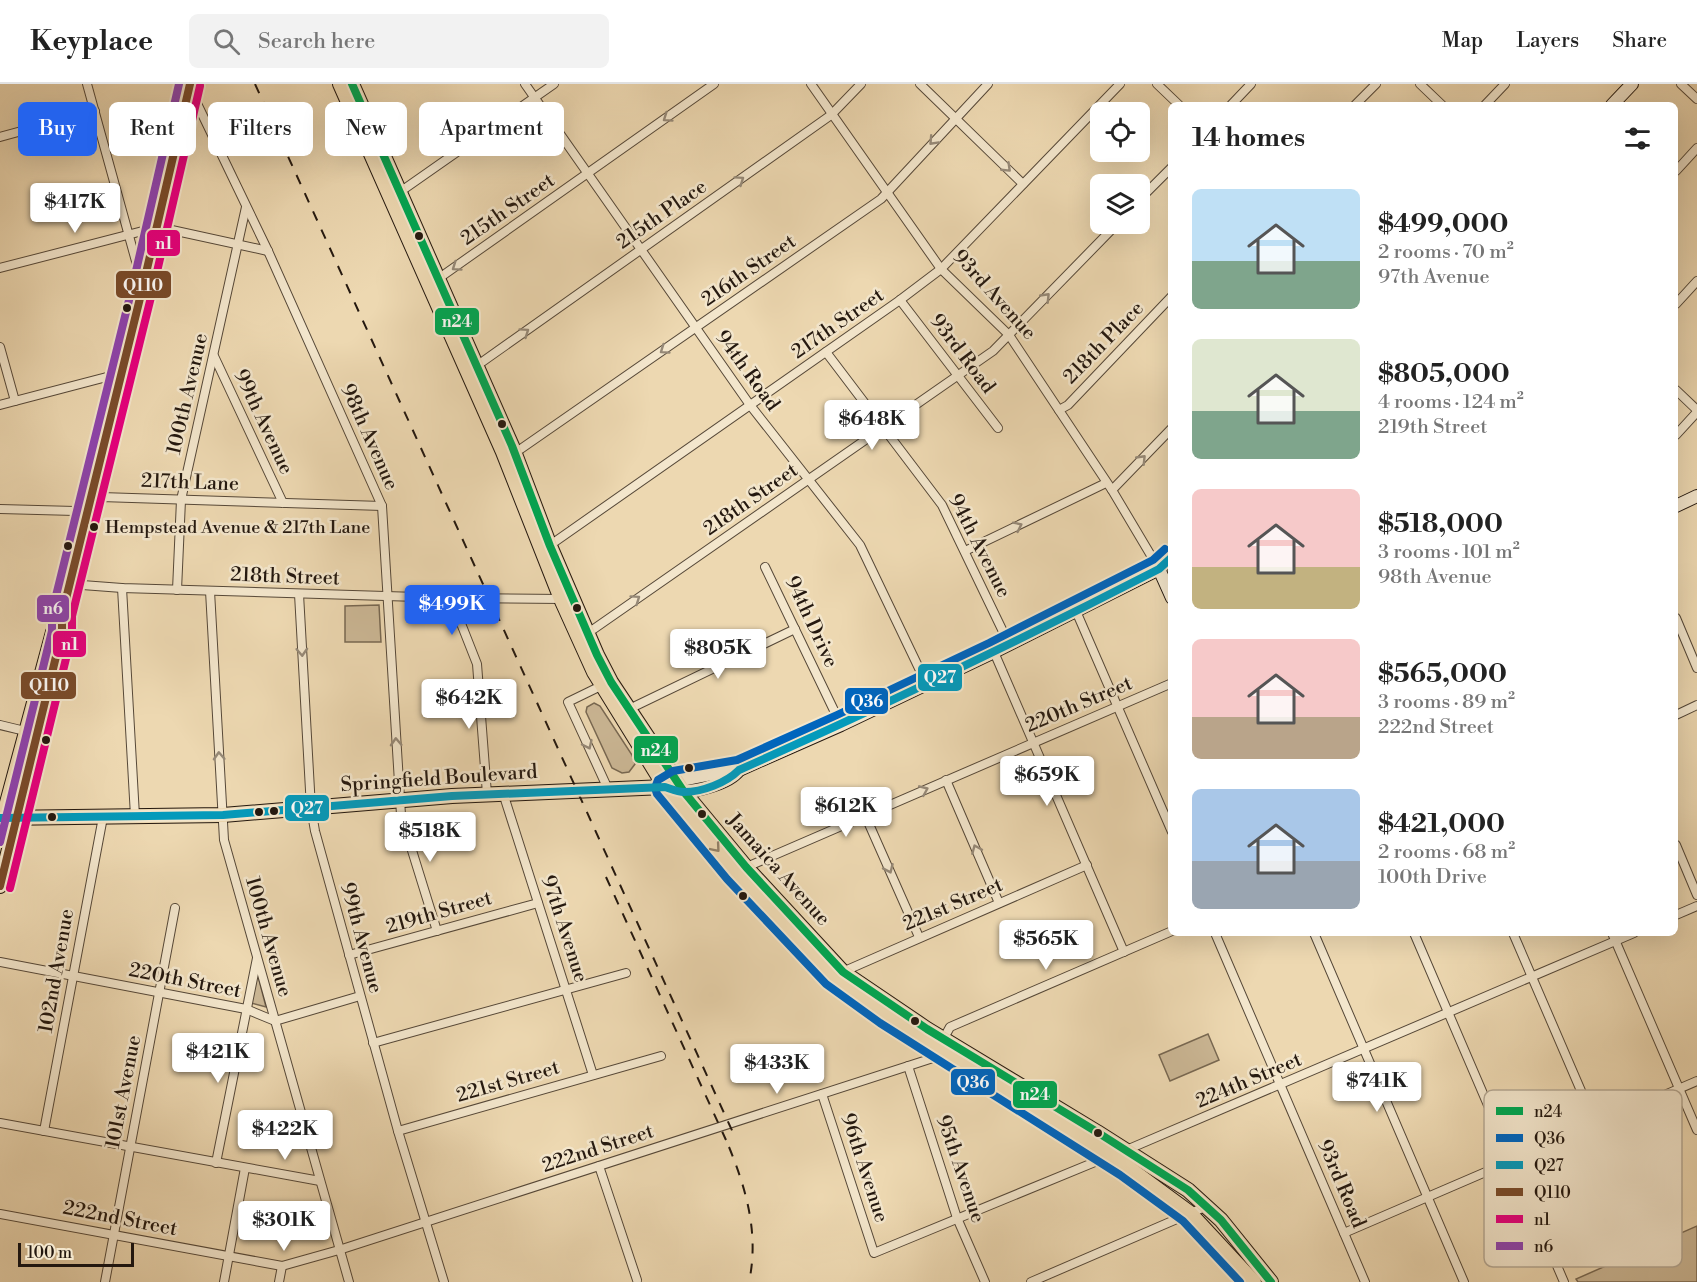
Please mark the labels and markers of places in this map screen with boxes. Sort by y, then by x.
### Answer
pin: $417K [33,183,117,234]
unlabelled marker [413,230,425,242]
unlabelled marker [121,302,133,314]
pin: $648K [830,400,914,451]
unlabelled marker [496,418,508,430]
place label: Hempstead Avenue & 217th Lane [105,516,370,539]
marker: Hempstead Avenue & 217th Lane [88,521,100,533]
unlabelled marker [62,540,74,552]
pin: $499K [410,585,494,636]
unlabelled marker [571,602,583,614]
pin: $805K [676,629,760,680]
pin: $642K [427,679,511,730]
unlabelled marker [40,734,52,746]
pin: $659K [1005,756,1089,807]
unlabelled marker [683,762,695,774]
pin: $612K [804,787,888,838]
unlabelled marker [268,805,280,817]
unlabelled marker [253,806,265,818]
unlabelled marker [696,808,708,820]
unlabelled marker [46,811,58,823]
pin: $518K [388,812,472,863]
unlabelled marker [737,890,749,902]
pin: $565K [1004,920,1088,971]
unlabelled marker [909,1015,921,1027]
pin: $421K [176,1033,260,1084]
pin: $433K [735,1044,819,1095]
pin: $741K [1335,1062,1419,1113]
pin: $422K [243,1110,327,1161]
unlabelled marker [1092,1127,1104,1139]
pin: $301K [242,1201,326,1252]

